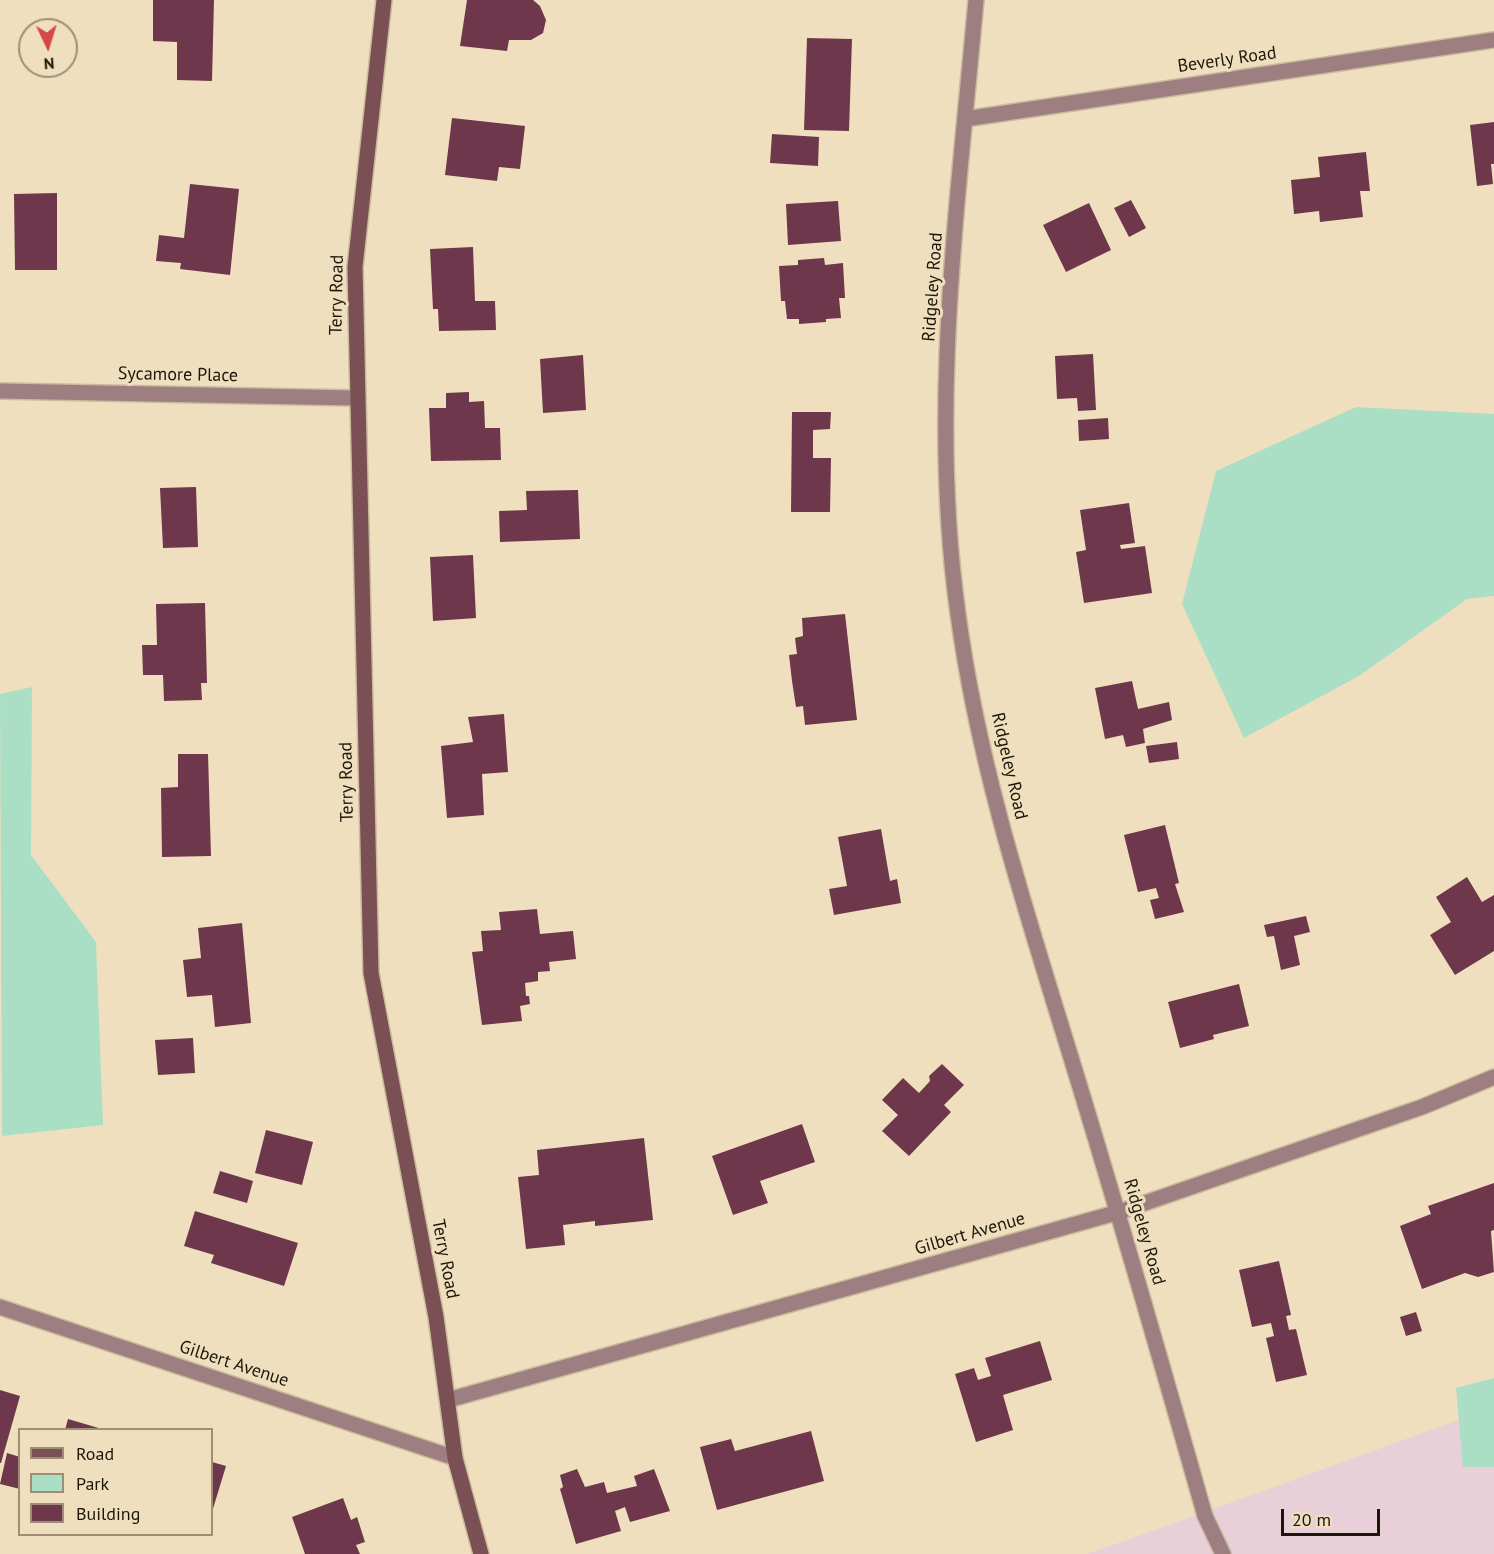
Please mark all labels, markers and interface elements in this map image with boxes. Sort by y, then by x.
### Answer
north arrow [18,18,78,78]
street label: Beverly Road [1176,42,1278,78]
text: N [43,54,55,74]
street label: Ridgeley Road [918,232,948,342]
street label: Terry Road [326,255,348,335]
street label: Sycamore Place [118,363,238,387]
street label: Ridgeley Road [986,710,1032,822]
street label: Terry Road [336,742,358,822]
street label: Ridgeley Road [1119,1176,1169,1288]
street label: Gilbert Avenue [912,1208,1028,1260]
street label: Terry Road [427,1217,463,1301]
street label: Gilbert Avenue [177,1336,291,1392]
legend [18,1428,213,1536]
text: Road [76,1442,114,1465]
text: Park [76,1472,109,1495]
scale bar [1284,1497,1383,1535]
text: Building [76,1502,140,1525]
text: 20 m [1292,1508,1331,1531]

